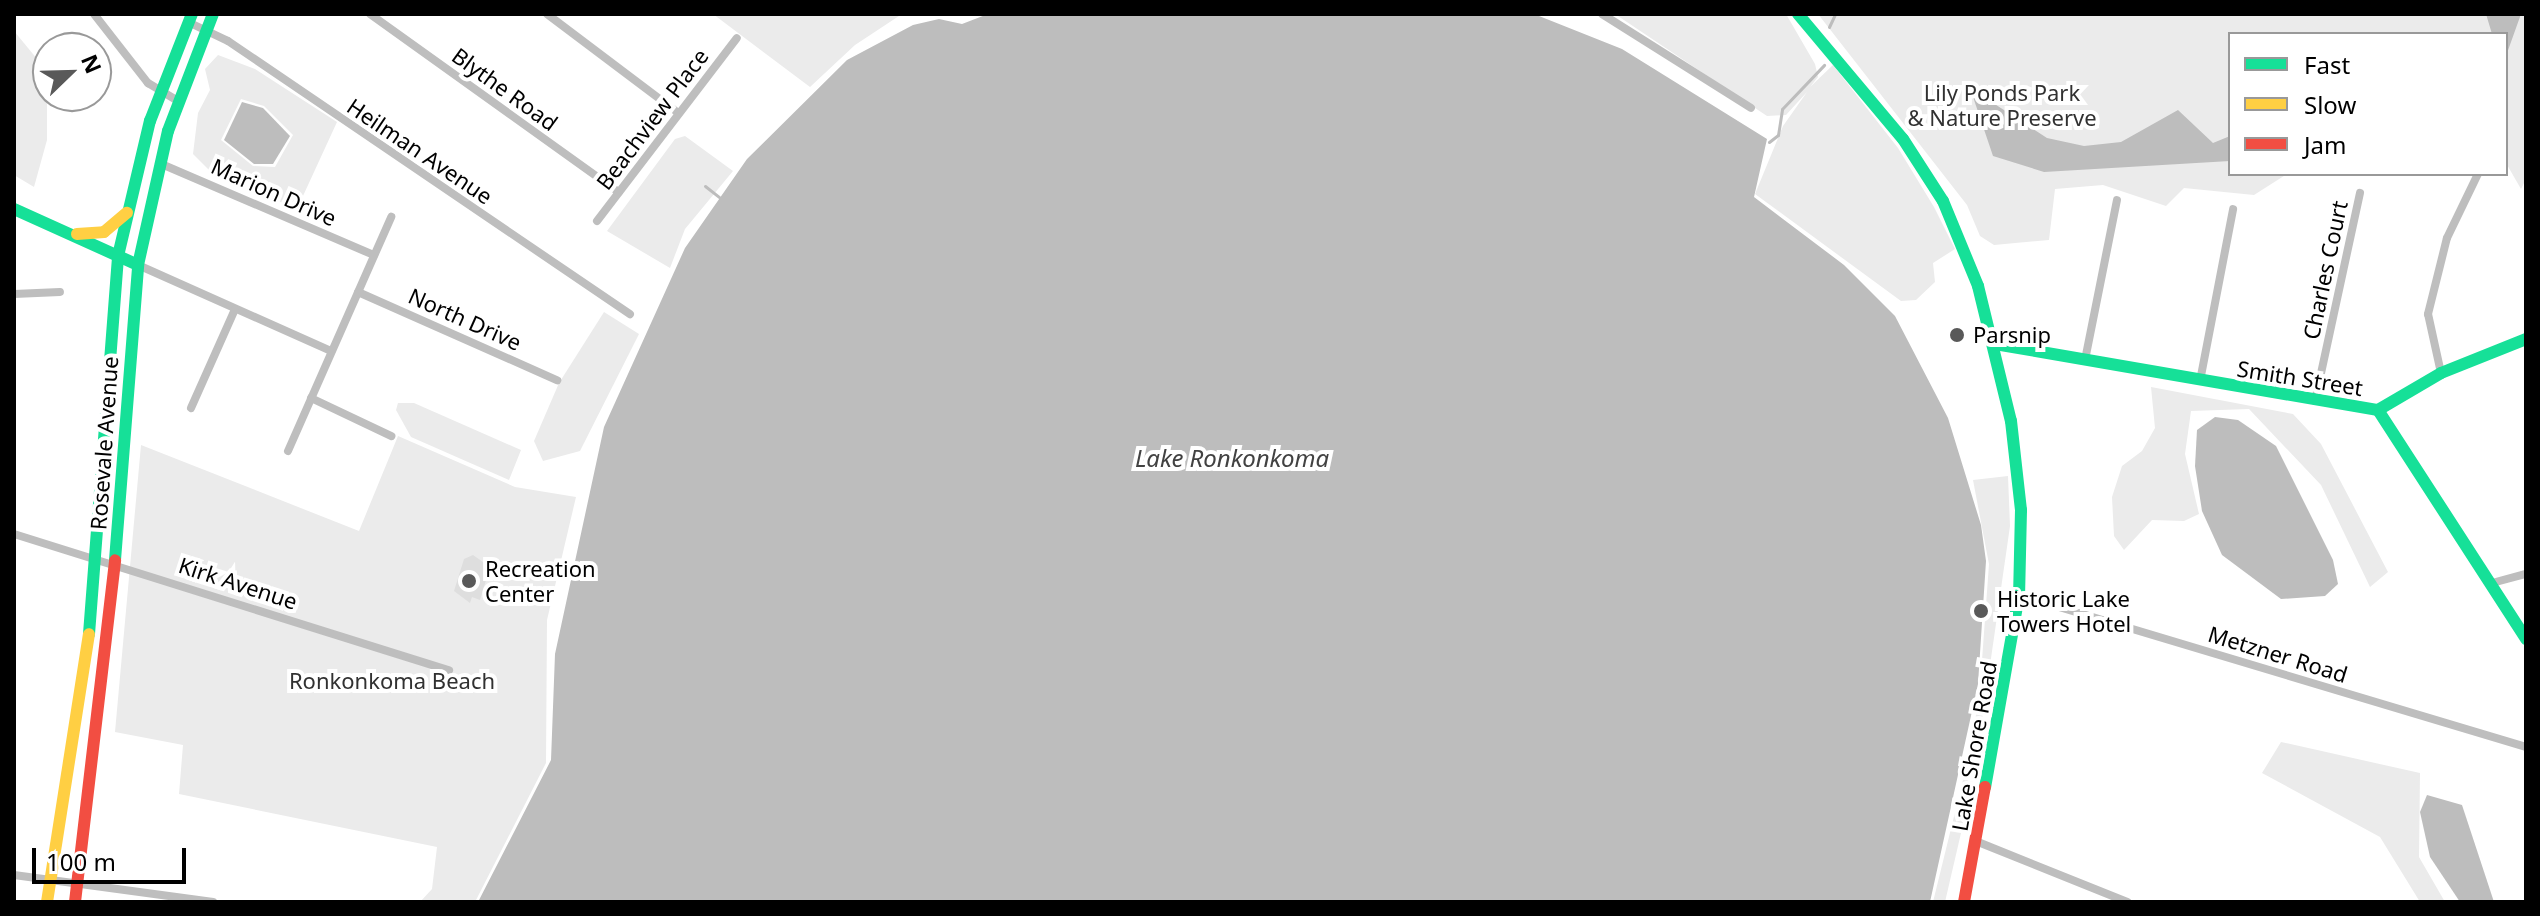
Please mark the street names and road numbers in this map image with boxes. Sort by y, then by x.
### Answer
street label: Blythe Road [447,42,563,136]
street label: Beachview Place [591,43,713,195]
street label: Heilman Avenue [342,93,498,209]
street label: Marion Drive [207,153,341,231]
street label: Charles Court [2297,198,2353,342]
street label: North Drive [404,282,526,356]
street label: Rosevale Avenue [85,355,123,531]
street label: Smith Street [2235,355,2365,401]
street label: Kirk Avenue [175,551,301,615]
street label: Metzner Road [2205,620,2351,688]
street label: Lake Shore Road [1946,659,2002,833]

